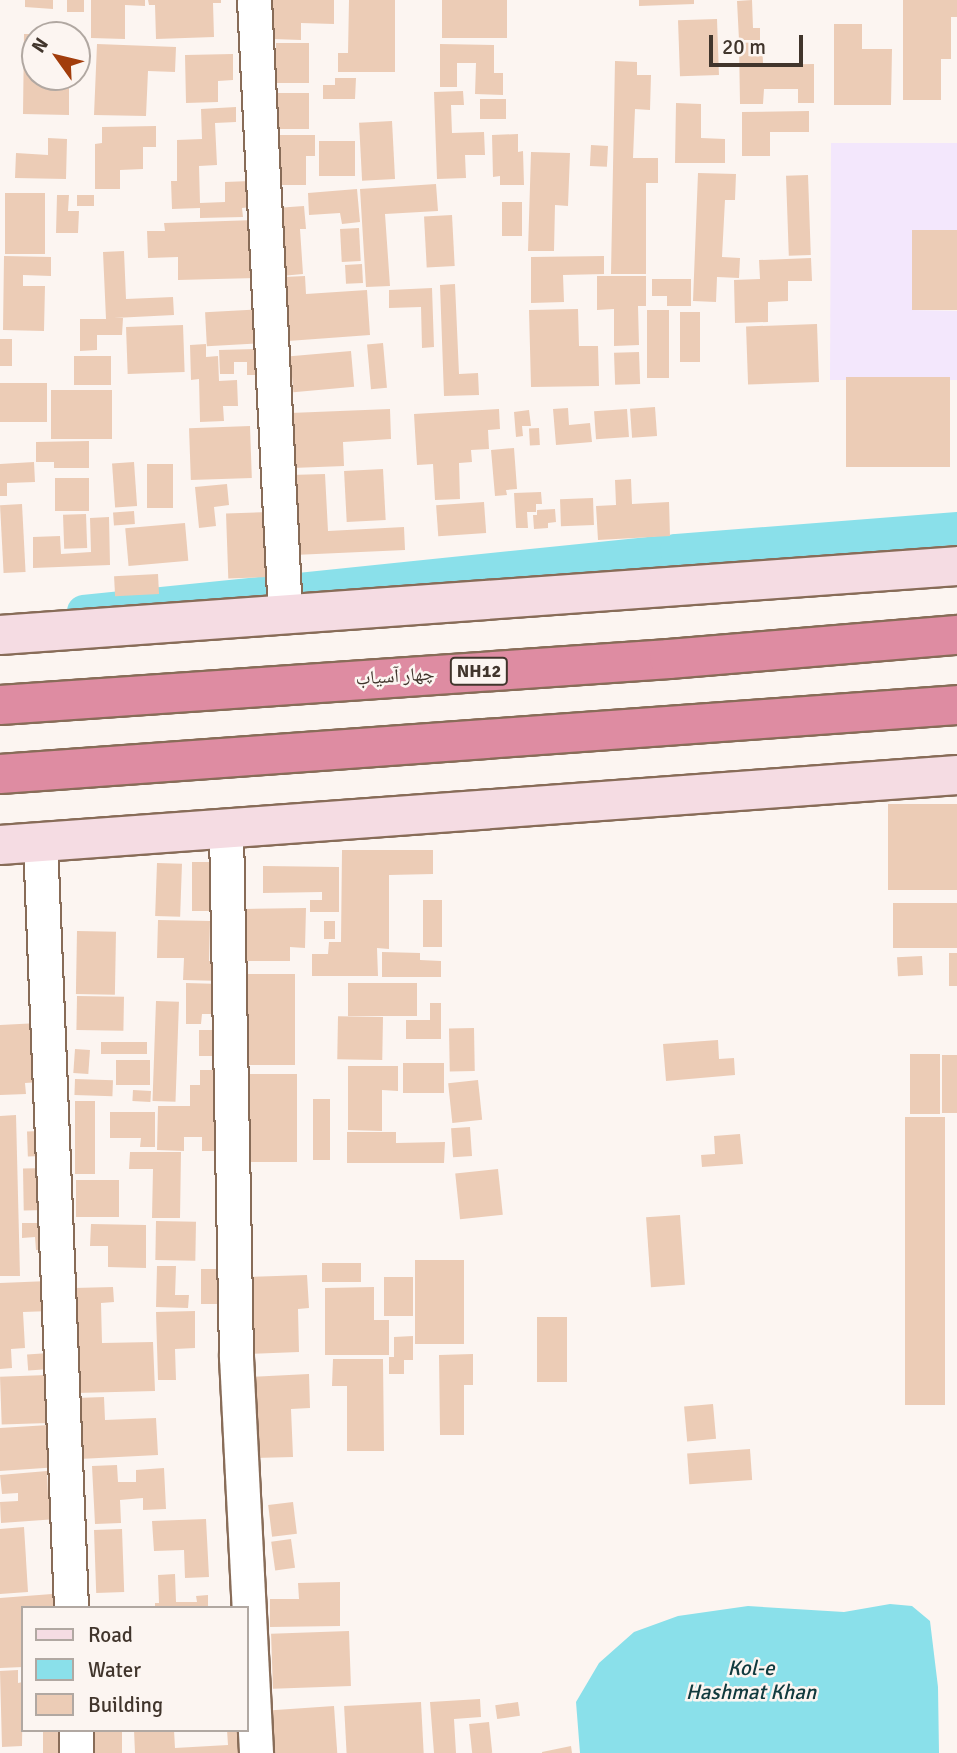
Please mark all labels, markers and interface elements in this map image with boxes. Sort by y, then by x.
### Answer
north arrow [21,21,91,91]
scale bar [712,21,806,65]
text: N [27,33,54,58]
text: 20 m [722,34,766,60]
road number: NH12 [449,656,509,686]
street label: چهار آسیاب [355,663,435,691]
legend [21,1606,248,1732]
text: Road [88,1622,133,1648]
water label: Kol-e Hashmat Khan [686,1655,816,1705]
text: Water [88,1657,141,1683]
text: Building [88,1692,163,1718]

